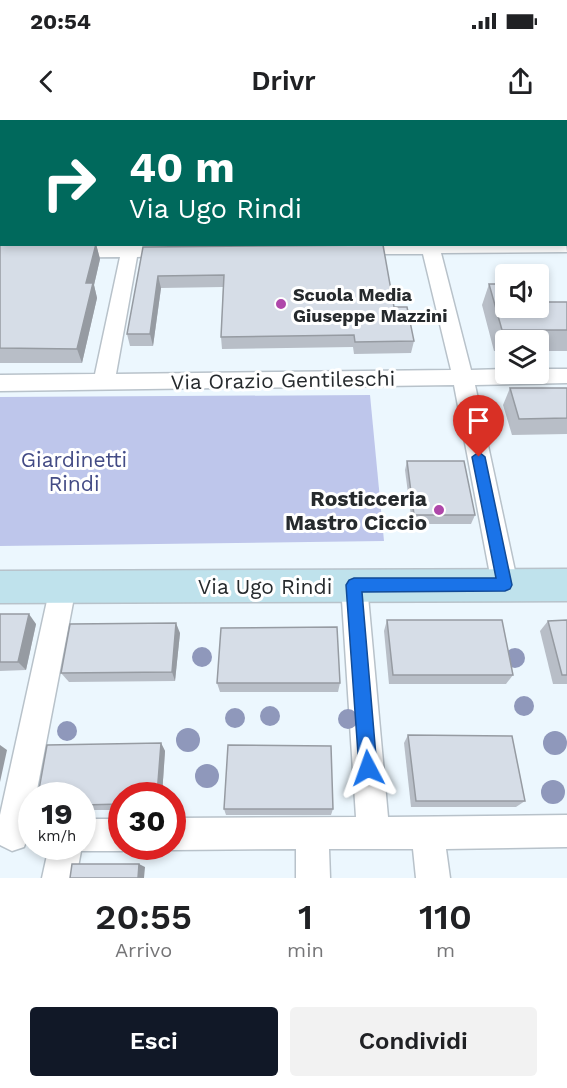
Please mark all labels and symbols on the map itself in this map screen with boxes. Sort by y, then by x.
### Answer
place label: Scuola Media Giuseppe Mazzini [293,284,447,326]
marker: Scuola Media Giuseppe Mazzini [274,297,288,311]
street label: Via Orazio Gentileschi [170,366,396,394]
pin [453,395,504,457]
park label: Giardinetti Rindi [21,447,127,496]
place label: Rosticceria Mastro Ciccio [285,486,428,535]
marker: Rosticceria Mastro Ciccio [432,503,446,517]
street label: Via Ugo Rindi [198,574,332,599]
position arrow [336,736,400,800]
speed limit sign: 30 [108,782,186,860]

